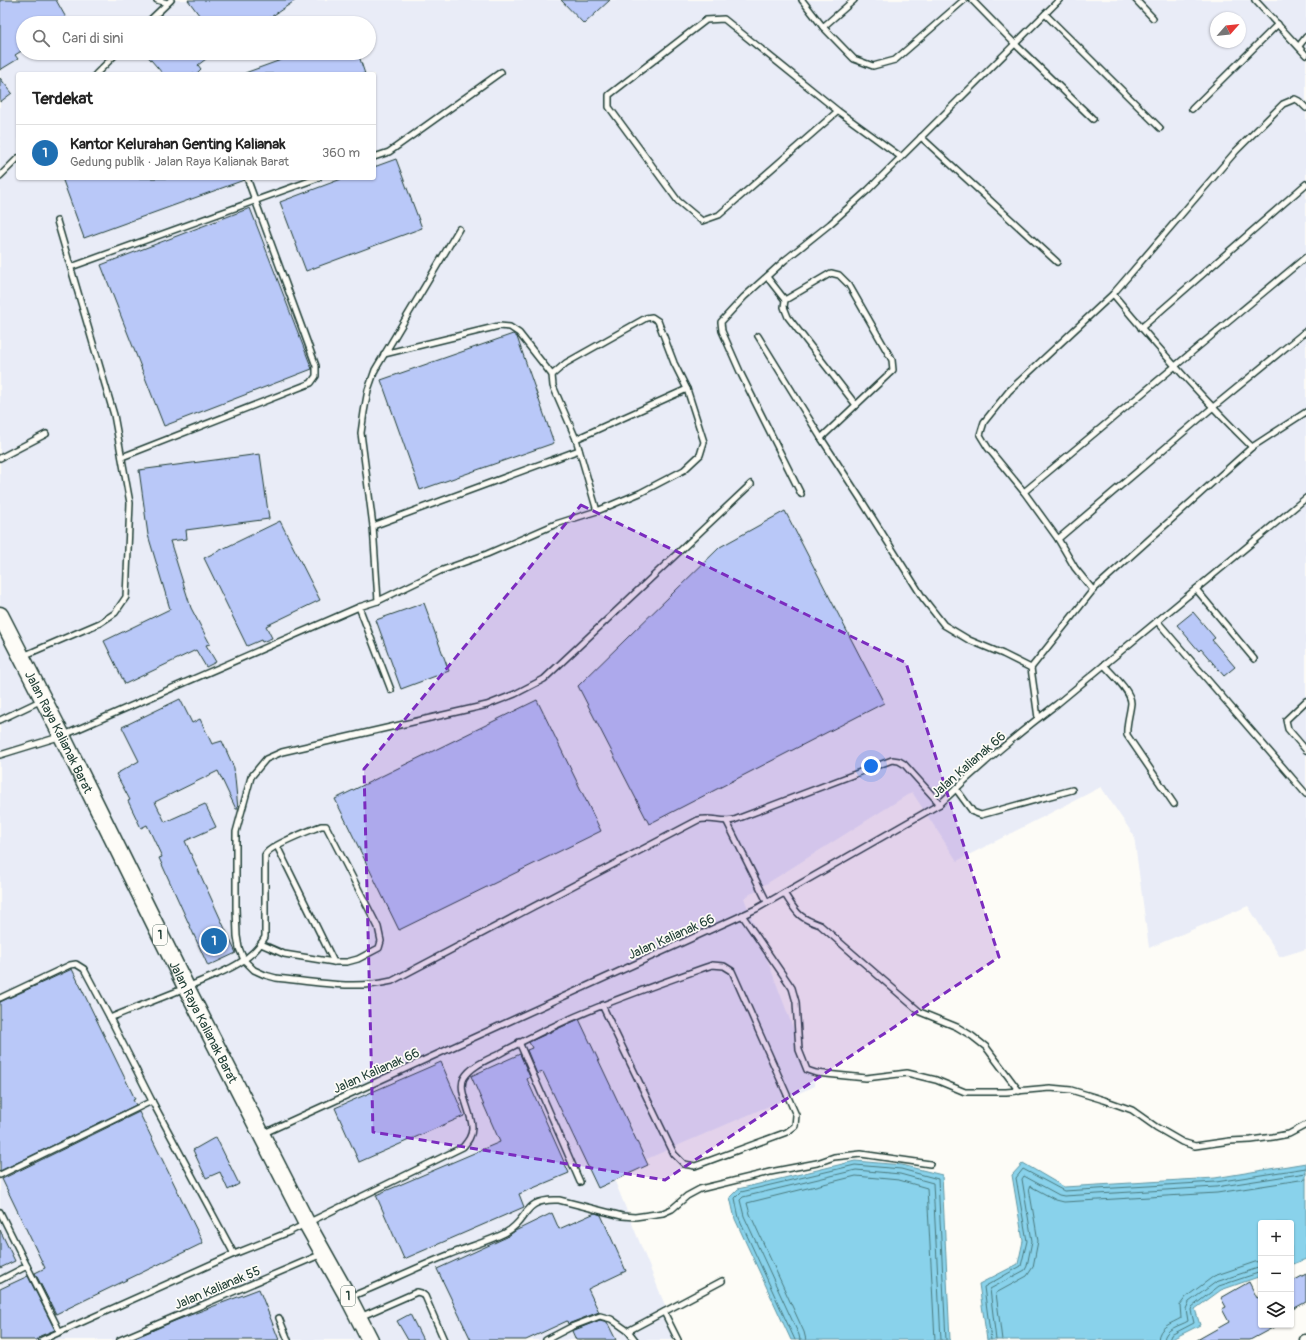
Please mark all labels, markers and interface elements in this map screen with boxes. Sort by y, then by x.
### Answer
north arrow [1210,12,1246,48]
search box [16,16,376,60]
icon: search [30,27,52,49]
text: Cari di sini [62,29,123,48]
text: Terdekat [32,88,93,109]
text: Kantor Kelurahan Genting Kalianak [70,135,286,154]
text: 1 [42,145,48,161]
text: 360 m [322,145,360,161]
text: Gedung publik · Jalan Raya Kalianak Barat [70,154,289,170]
street label: Jalan Raya Kalianak Barat [21,668,96,797]
street label: Jalan Kalianak 66 [928,728,1009,801]
your location [861,756,881,776]
street label: Jalan Kalianak 66 [626,911,717,963]
road number: 1 [153,925,167,945]
pin: 1 [201,926,227,956]
street label: Jalan Raya Kalianak Barat [165,958,241,1087]
street label: Jalan Kalianak 66 [331,1045,422,1097]
map controls [1258,1220,1294,1328]
button: + [1258,1220,1294,1256]
button: − [1258,1256,1294,1292]
street label: Jalan Kalianak 55 [172,1263,263,1313]
road number: 1 [341,1286,355,1306]
button: layers [1258,1292,1294,1328]

